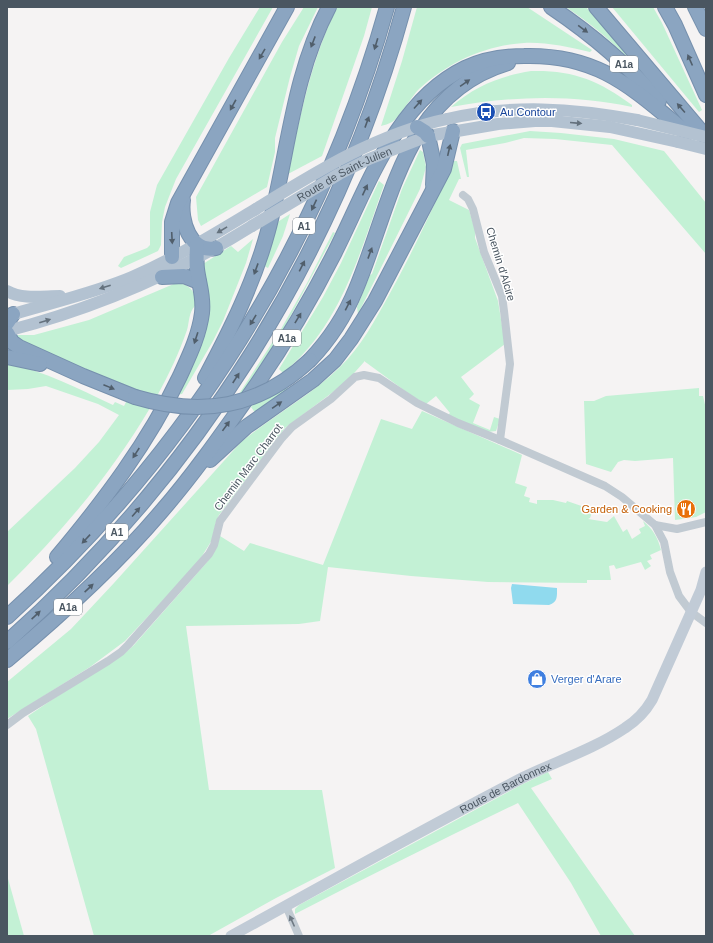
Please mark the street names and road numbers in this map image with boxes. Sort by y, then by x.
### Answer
road number: A1a [610,56,638,72]
street label: Route de Saint-Julien [295,145,393,204]
road number: A1 [293,218,315,234]
street label: Chemin d'Alcire [484,226,518,302]
road number: A1a [273,330,301,346]
street label: Chemin Marc Charrot [212,421,284,513]
road number: A1 [106,524,128,540]
road number: A1a [54,599,82,615]
street label: Route de Bardonnex [458,759,553,816]

